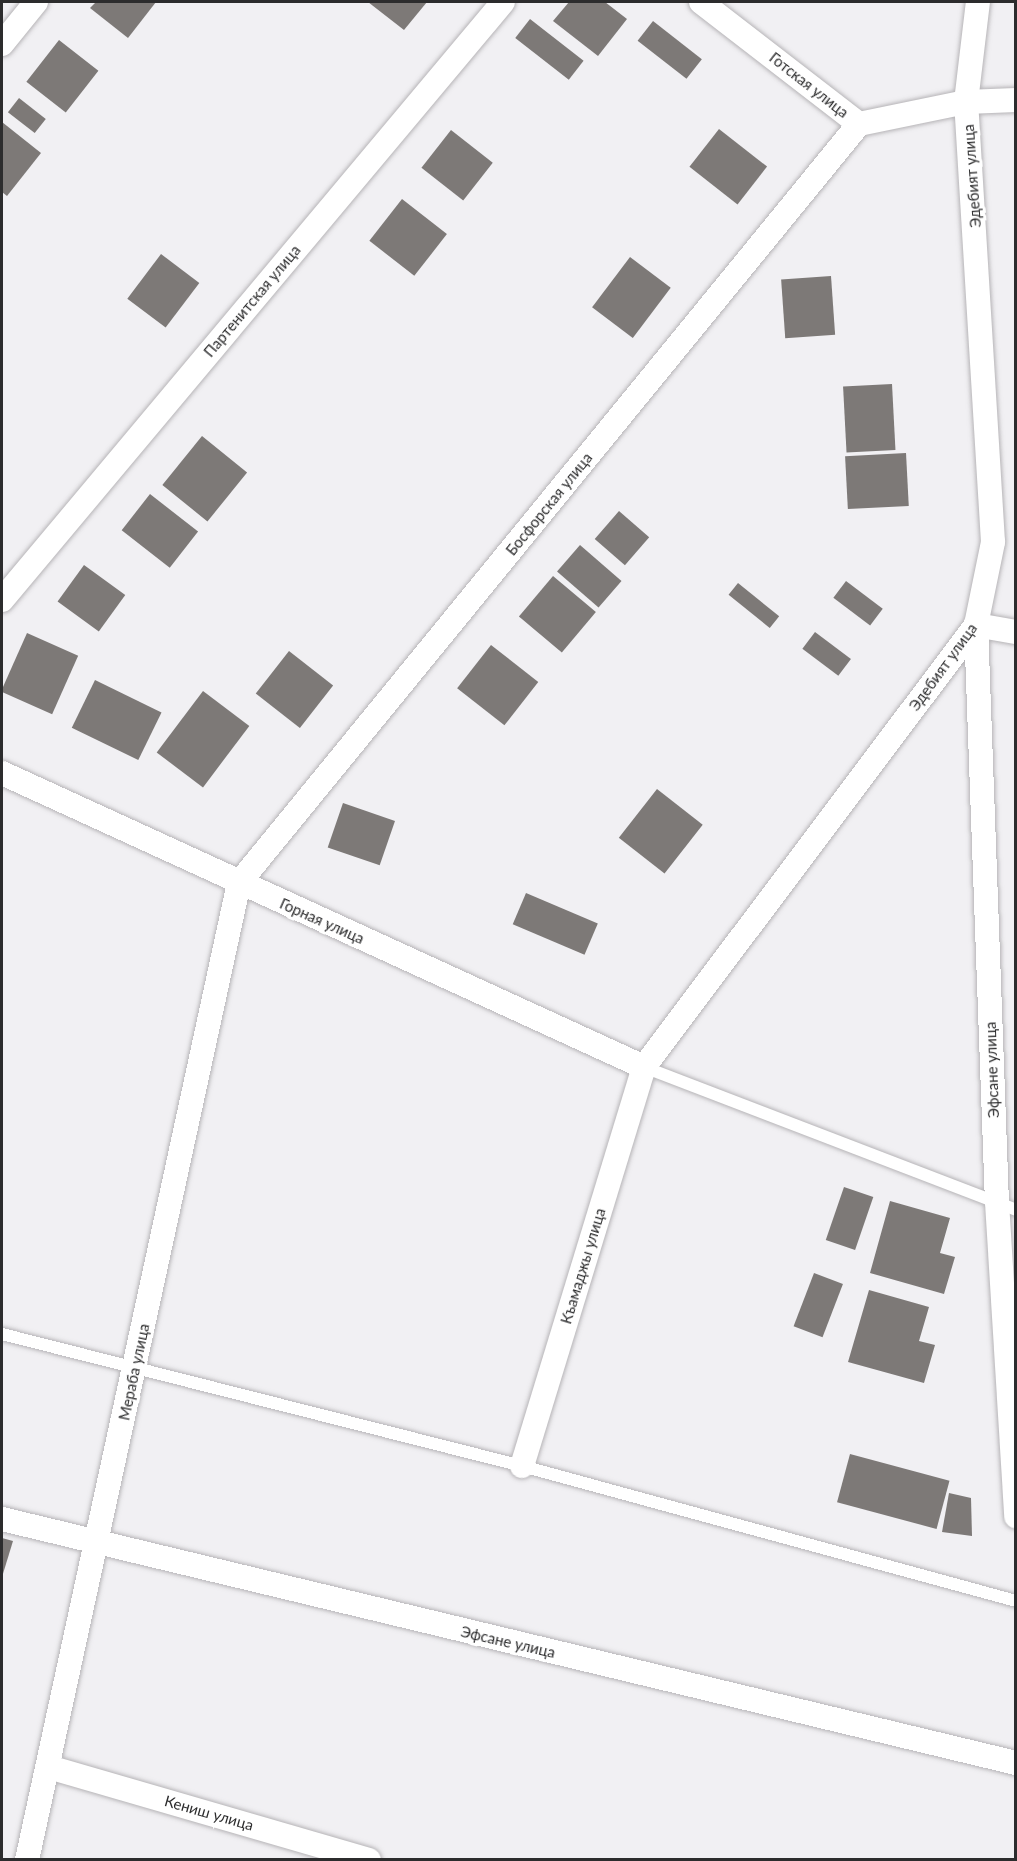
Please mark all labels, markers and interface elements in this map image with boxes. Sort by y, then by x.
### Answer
street label: Готская улица [766,48,852,122]
street label: Эдебият улица [959,124,985,228]
street label: Партенитская улица [200,241,304,361]
street label: Босфорская улица [502,449,596,559]
street label: Эдебият улица [905,620,981,714]
street label: Горная улица [277,894,367,948]
street label: Эфсане улица [981,1022,1003,1118]
street label: Къамаджы улица [557,1206,609,1326]
street label: Мераба улица [115,1322,153,1422]
street label: Эфсане улица [459,1622,557,1662]
street label: Кениш улица [162,1792,256,1834]

